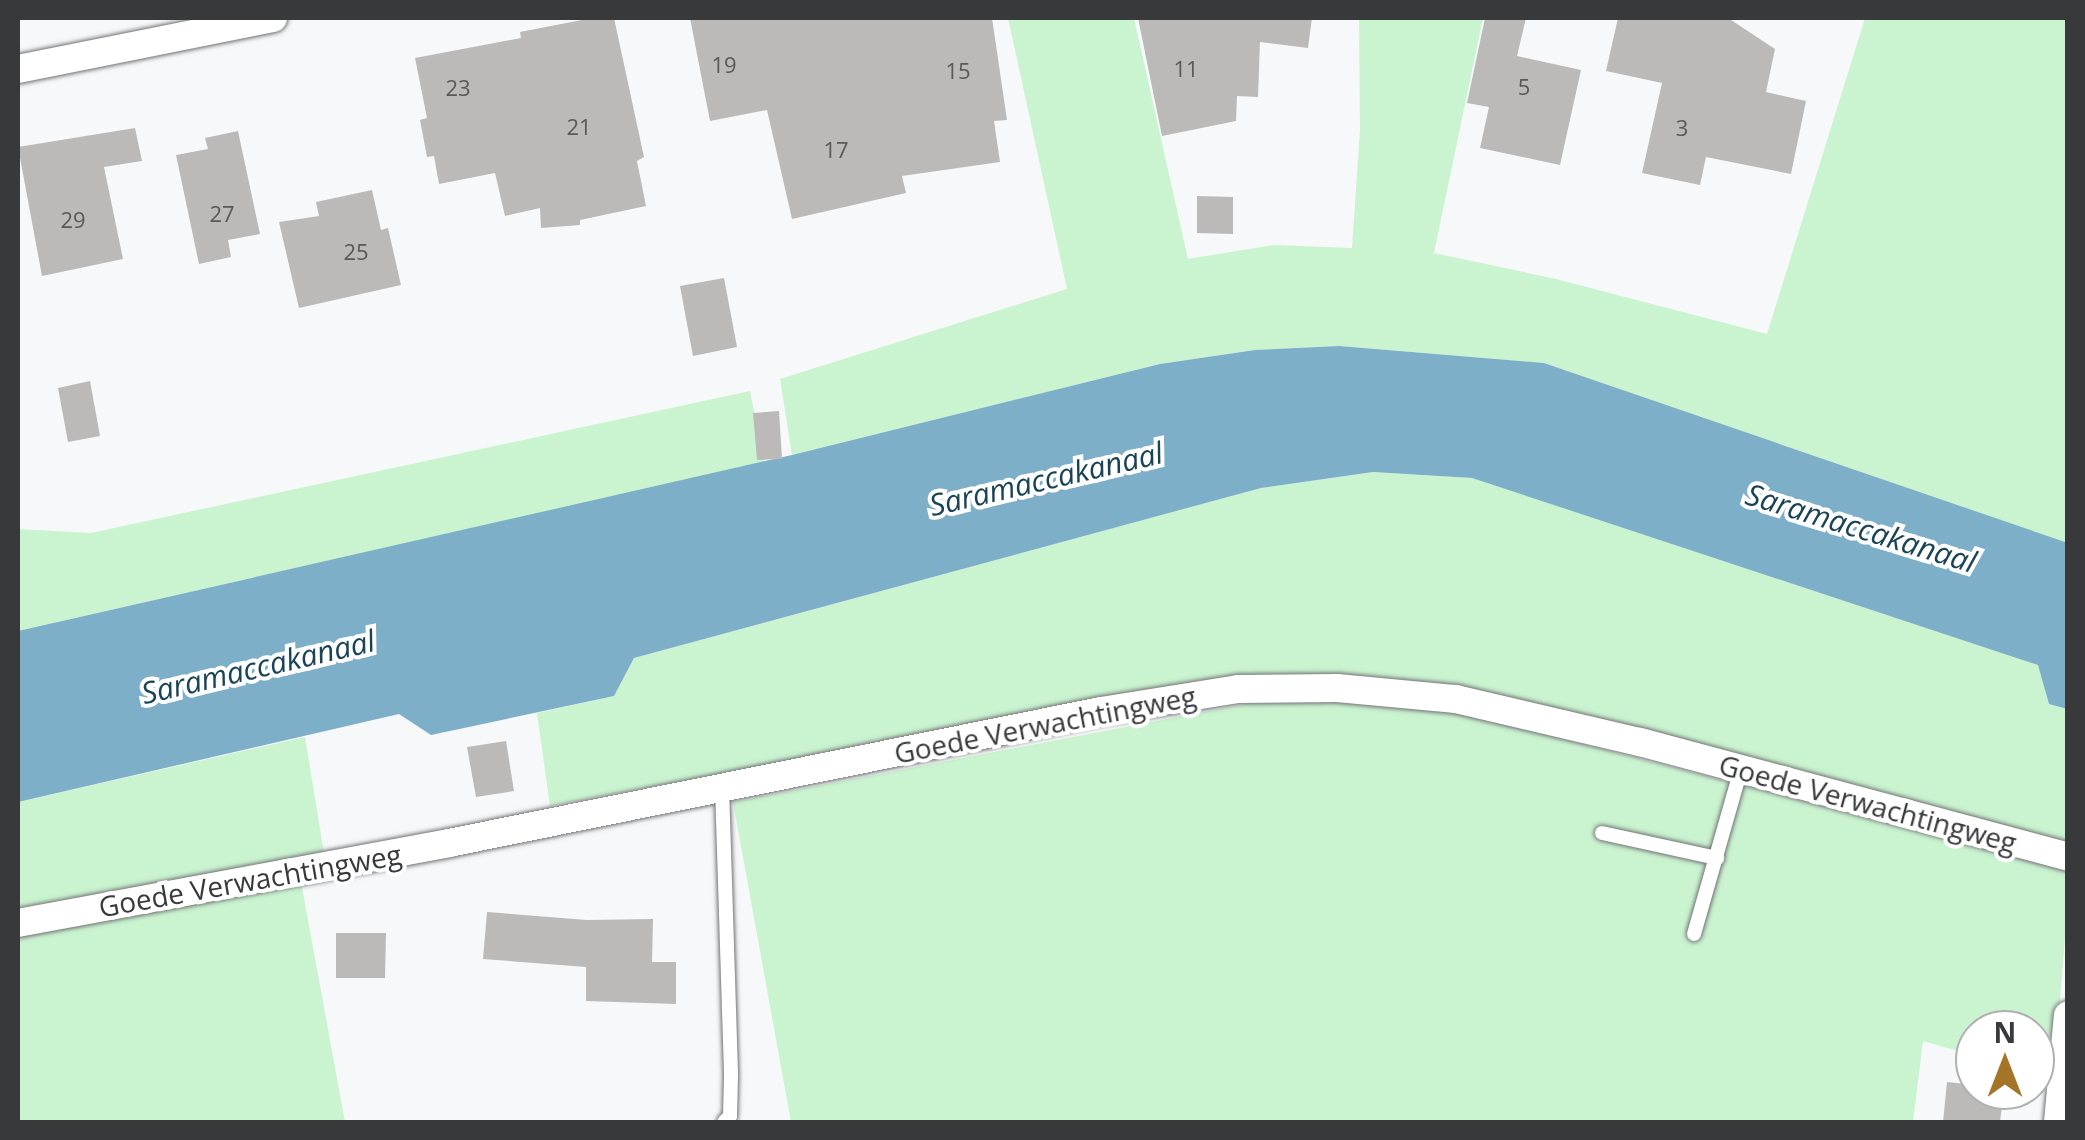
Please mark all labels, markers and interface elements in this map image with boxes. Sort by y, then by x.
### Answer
house number: 19 [711,52,737,78]
house number: 11 [1173,56,1199,82]
house number: 15 [945,58,971,84]
house number: 5 [1518,74,1530,100]
house number: 23 [445,75,471,101]
house number: 21 [566,114,592,140]
house number: 3 [1676,115,1688,141]
house number: 17 [823,137,849,163]
house number: 27 [209,201,235,227]
house number: 29 [60,207,86,233]
house number: 25 [343,239,369,265]
water label: Saramaccakanaal [926,435,1166,523]
water label: Saramaccakanaal [1742,476,1980,580]
water label: Saramaccakanaal [138,623,378,711]
street label: Goede Verwachtingweg [891,678,1199,770]
street label: Goede Verwachtingweg [1715,747,2021,859]
street label: Goede Verwachtingweg [96,837,404,923]
north arrow [1955,1010,2055,1110]
text: N [1994,1013,2016,1051]

